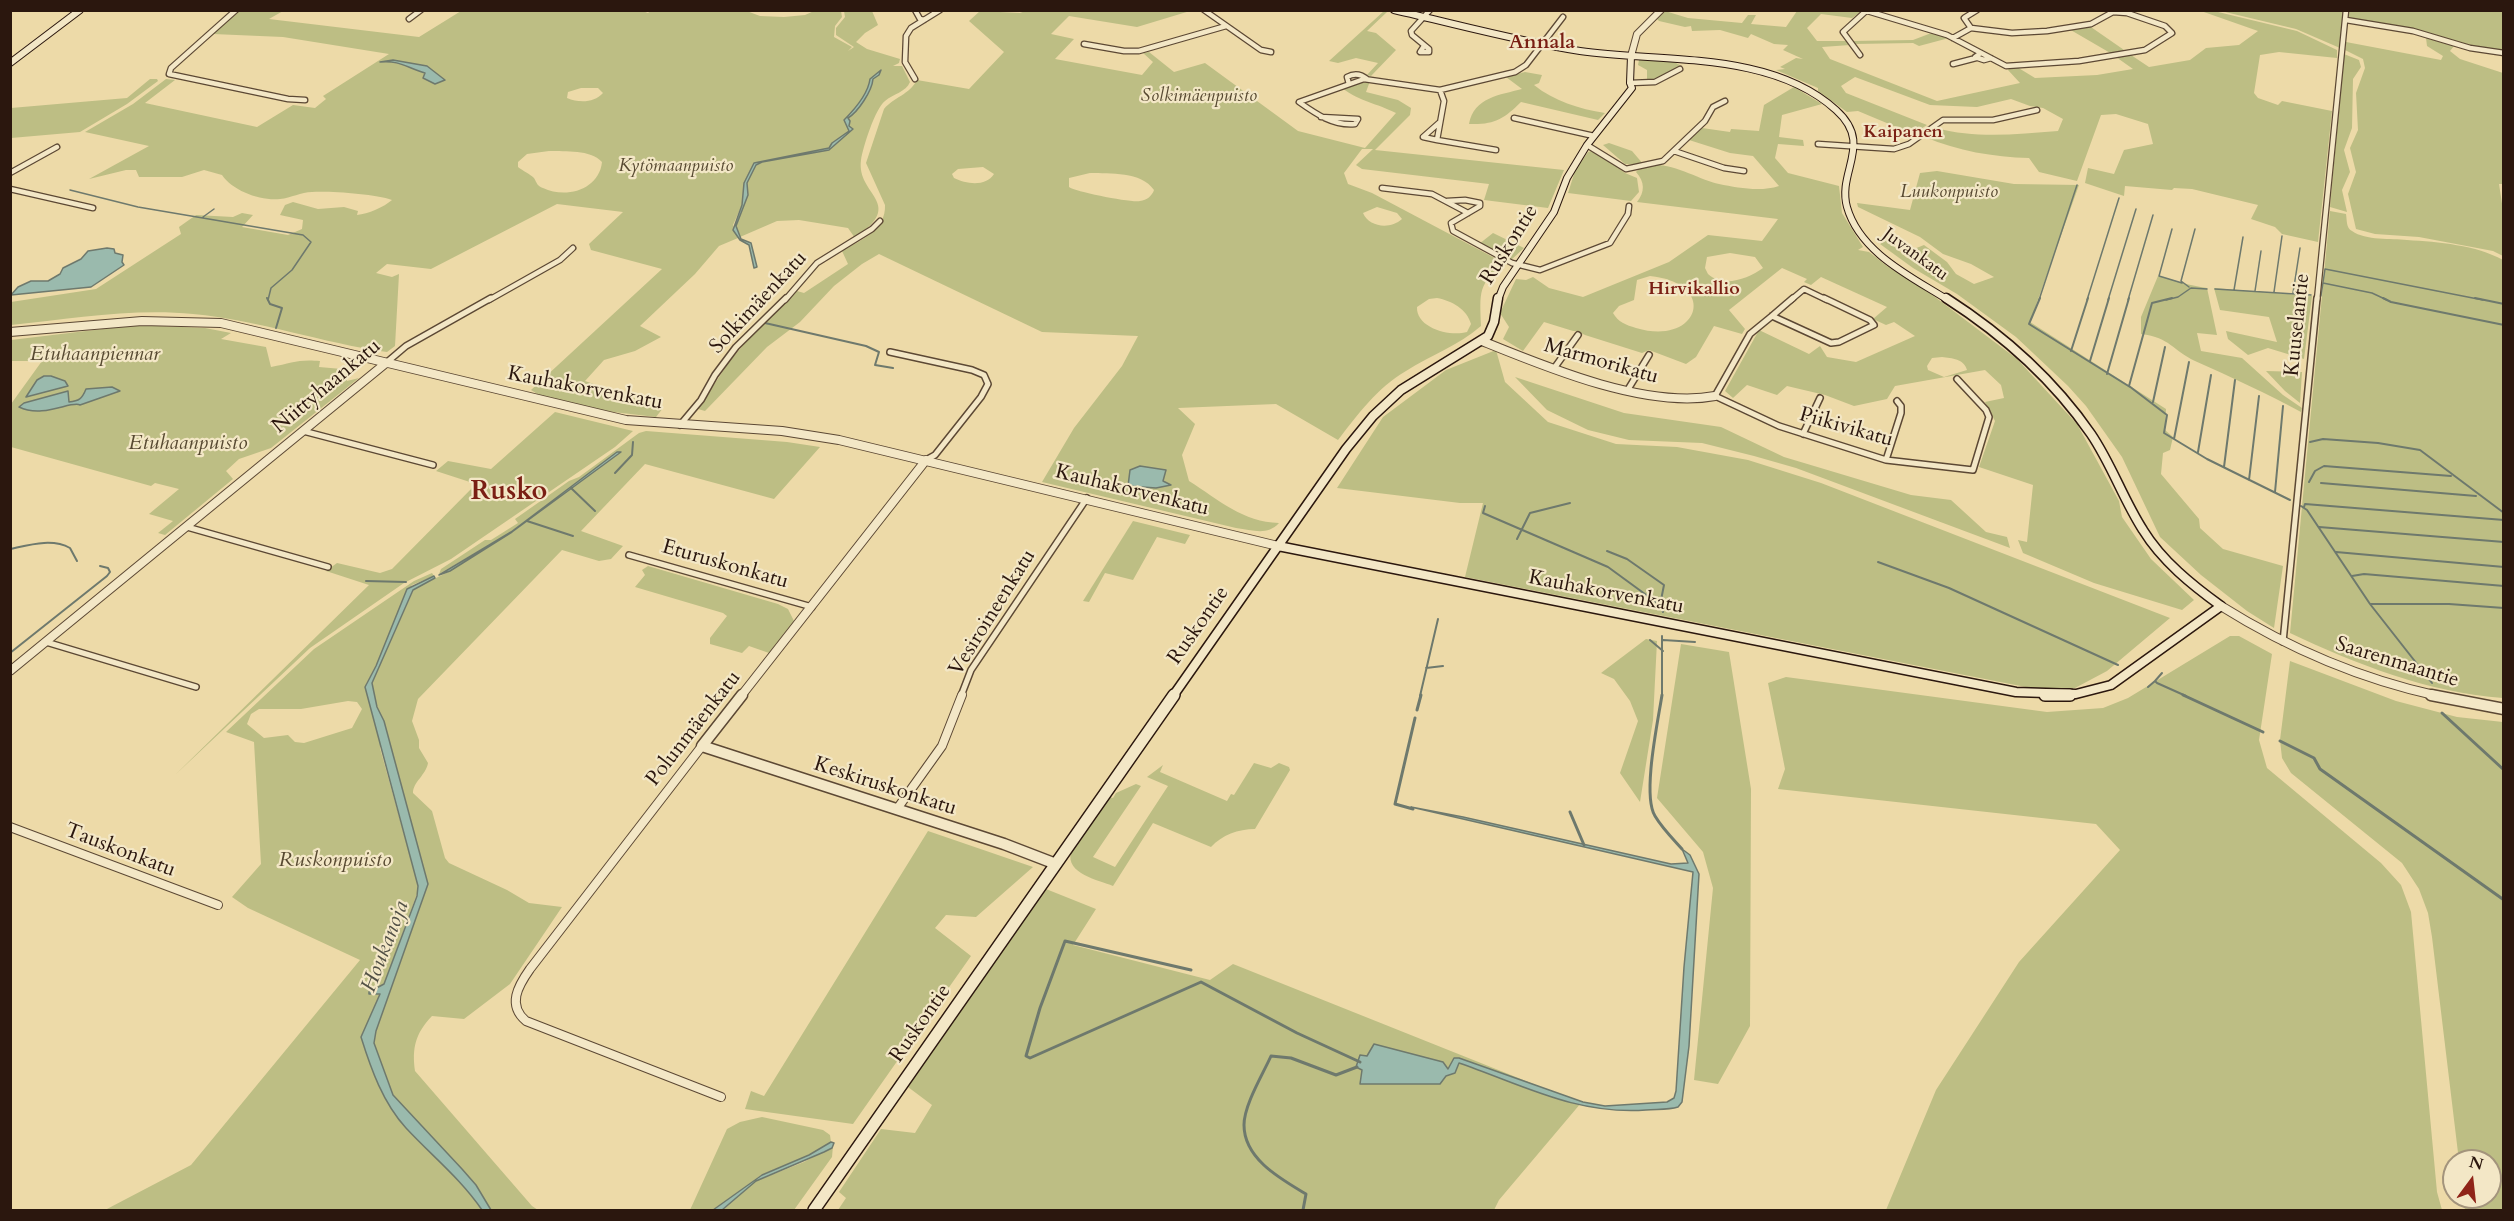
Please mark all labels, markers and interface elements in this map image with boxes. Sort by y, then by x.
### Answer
district label: Annala [1509,31,1575,55]
park label: Solkimäenpuisto [1141,86,1257,108]
district label: Kaipanen [1863,122,1943,144]
park label: Kytömaanpuisto [619,156,733,178]
park label: Luukonpuisto [1900,182,1998,204]
street label: Ruskontie [1476,200,1544,290]
street label: Juvankatu [1878,224,1952,286]
street label: Solkimäenkatu [705,246,813,360]
street label: Kuuselantie [2280,272,2316,378]
district label: Hirvikallio [1648,279,1740,301]
street label: Niittyhaankatu [268,334,386,440]
street label: Marmorikatu [1541,334,1661,390]
park label: Etuhaanpiennar [30,342,160,368]
street label: Kauhakorvenkatu [505,362,665,416]
street label: Piikivikatu [1796,403,1896,453]
park label: Etuhaanpuisto [128,431,248,457]
street label: Kauhakorvenkatu [1052,460,1212,522]
district label: Rusko [471,477,547,509]
street label: Eturuskonkatu [659,535,791,595]
street label: Vesiroineenkatu [944,545,1042,681]
street label: Kauhakorvenkatu [1526,566,1686,620]
street label: Ruskontie [1163,582,1235,670]
street label: Saarenmaantie [2332,632,2462,694]
street label: Polunmäenkatu [641,666,747,792]
street label: Keskiruskonkatu [810,752,960,822]
street label: Tauskonkatu [61,818,179,884]
park label: Ruskonpuisto [279,848,391,874]
water label: Houkanoja [357,898,415,996]
street label: Ruskontie [885,980,957,1068]
north arrow [2442,1149,2502,1209]
text: N [2467,1151,2486,1176]

